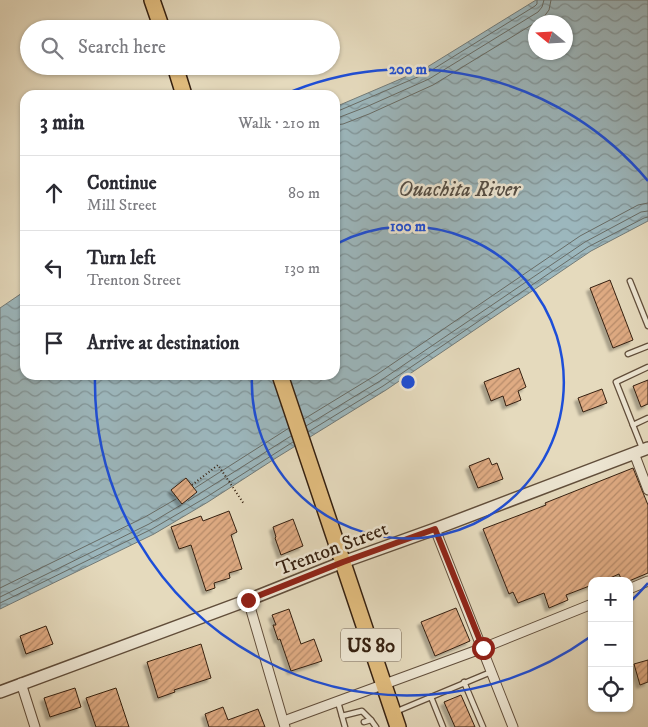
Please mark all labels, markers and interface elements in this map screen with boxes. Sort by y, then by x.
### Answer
north arrow [528,15,573,60]
search box [20,20,340,75]
icon: search [38,34,66,62]
text: Search here [78,36,166,59]
text: 200 m [389,60,428,79]
text: 3 min [40,110,85,136]
text: Walk · 210 m [238,113,320,133]
text: Continue [87,172,157,195]
water label: Ouachita River [398,177,521,203]
icon: ahead [40,179,68,207]
text: 80 m [288,183,320,203]
text: Mill Street [87,195,157,215]
text: 100 m [390,217,427,236]
text: Turn left [87,247,156,270]
icon: left [40,254,68,282]
text: 130 m [284,258,320,278]
text: Trenton Street [87,270,181,290]
icon: arrive [40,329,68,357]
text: Arrive at destination [87,332,239,355]
centre of rings [399,373,417,391]
street label: Trenton Street [273,517,392,582]
map controls [588,577,633,712]
button: + [588,577,633,622]
route end [237,589,260,612]
button: − [588,622,633,667]
road number: US 80 [341,628,401,662]
route start [472,637,495,660]
button: locate [588,667,633,712]

